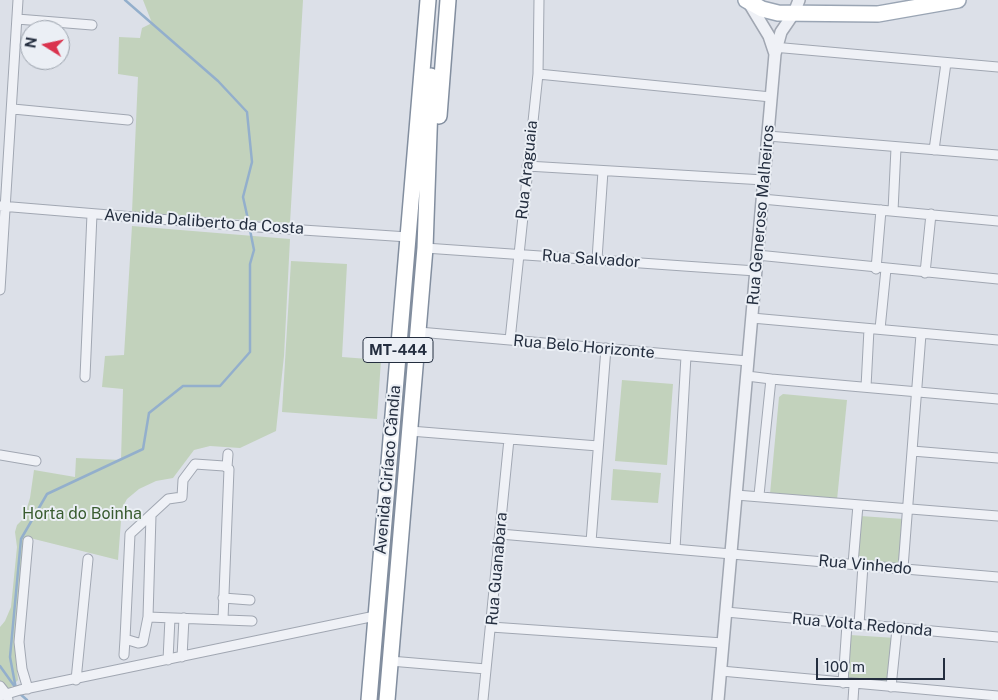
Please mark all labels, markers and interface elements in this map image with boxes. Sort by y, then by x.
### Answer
north arrow [20,20,70,70]
text: N [22,36,40,49]
street label: Rua Araguaia [512,119,542,221]
street label: Rua Generoso Malheiros [744,124,778,306]
street label: Avenida Daliberto da Costa [103,205,305,239]
street label: Rua Salvador [541,246,641,272]
street label: Rua Belo Horizonte [512,331,656,363]
road number: MT-444 [363,338,433,362]
street label: Avenida Ciríaco Cândia [371,385,405,555]
park label: Horta do Boinha [22,504,142,524]
street label: Rua Guanabara [482,512,512,626]
street label: Rua Vinhedo [818,551,912,579]
street label: Rua Volta Redonda [791,609,933,641]
scale bar [818,648,947,680]
text: 100 m [824,658,865,675]

